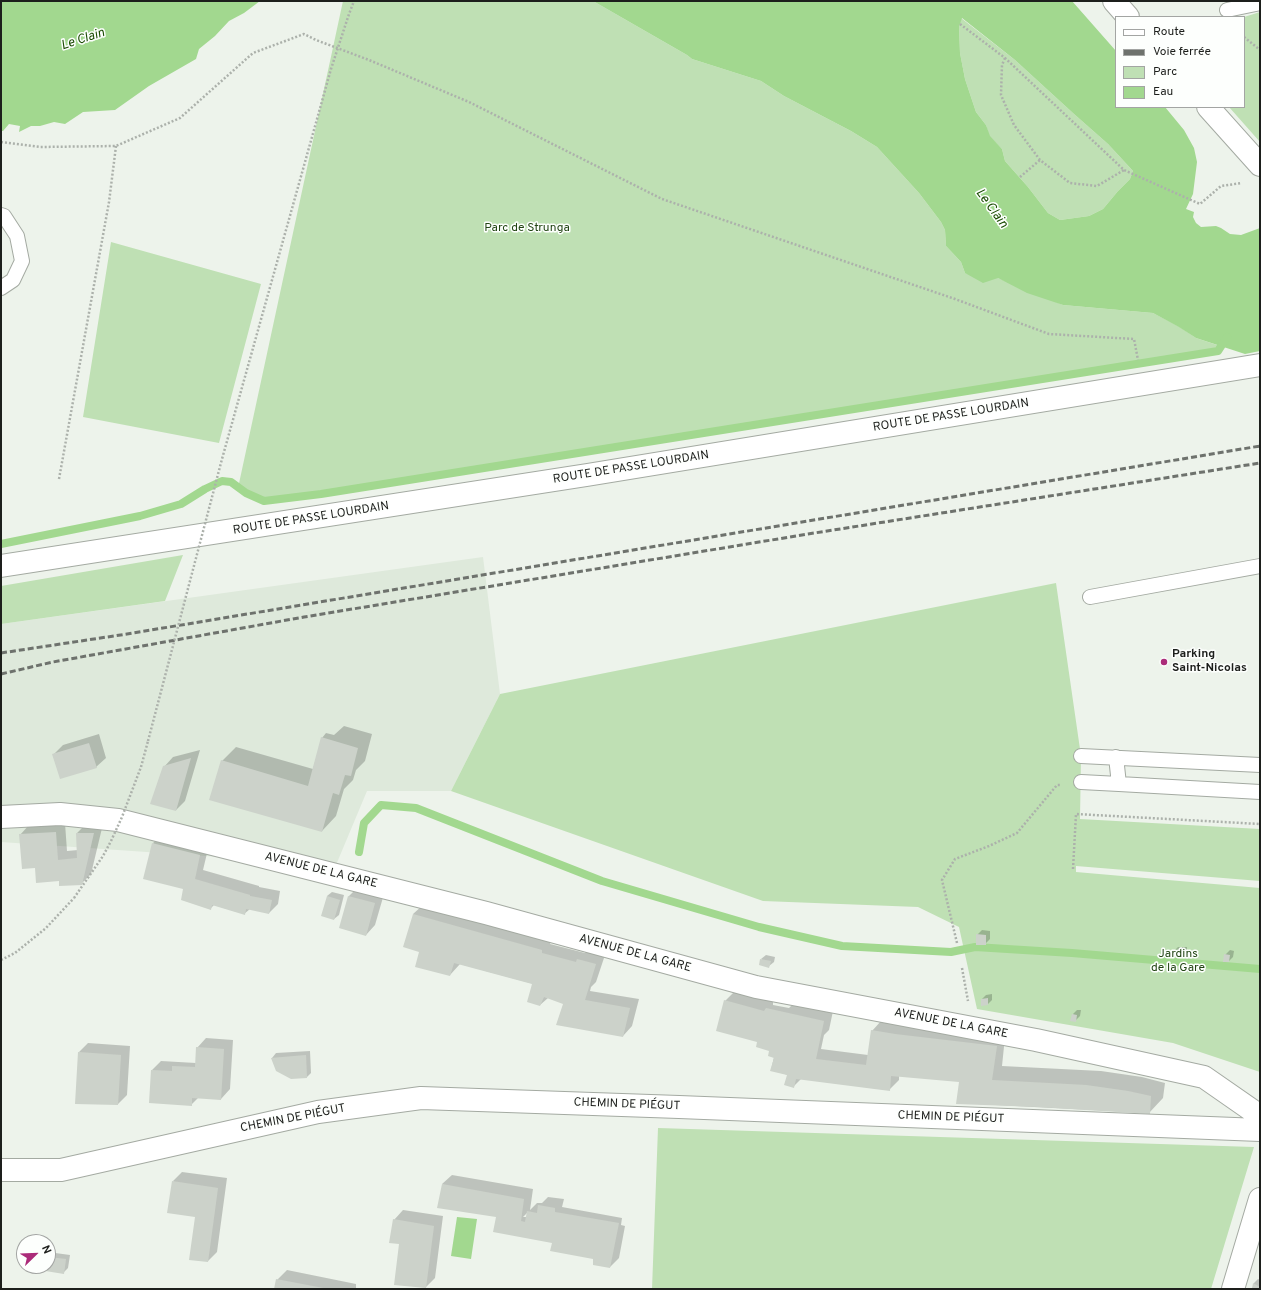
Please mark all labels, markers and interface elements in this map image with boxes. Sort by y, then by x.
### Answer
legend [1115,16,1245,108]
text: Route [1153,24,1185,40]
water label: Le Clain [59,26,107,54]
text: Voie ferrée [1153,44,1211,60]
text: Parc [1153,64,1177,80]
text: Eau [1153,84,1173,100]
water label: Le Clain [971,186,1011,232]
park label: Parc de Strunga [484,222,570,236]
street label: ROUTE DE PASSE LOURDAIN [872,397,1030,435]
street label: ROUTE DE PASSE LOURDAIN [552,449,710,487]
street label: ROUTE DE PASSE LOURDAIN [232,500,390,538]
place label: Parking Saint-Nicolas [1172,648,1247,676]
marker: Parking Saint-Nicolas [1159,657,1169,667]
street label: AVENUE DE LA GARE [263,850,379,892]
street label: AVENUE DE LA GARE [577,932,693,976]
park label: Jardins de la Gare [1151,948,1205,976]
street label: AVENUE DE LA GARE [893,1006,1009,1042]
street label: CHEMIN DE PIÉGUT [573,1096,681,1114]
street label: CHEMIN DE PIÉGUT [239,1102,347,1136]
street label: CHEMIN DE PIÉGUT [897,1109,1005,1127]
north arrow [16,1234,56,1274]
text: N [38,1243,54,1256]

